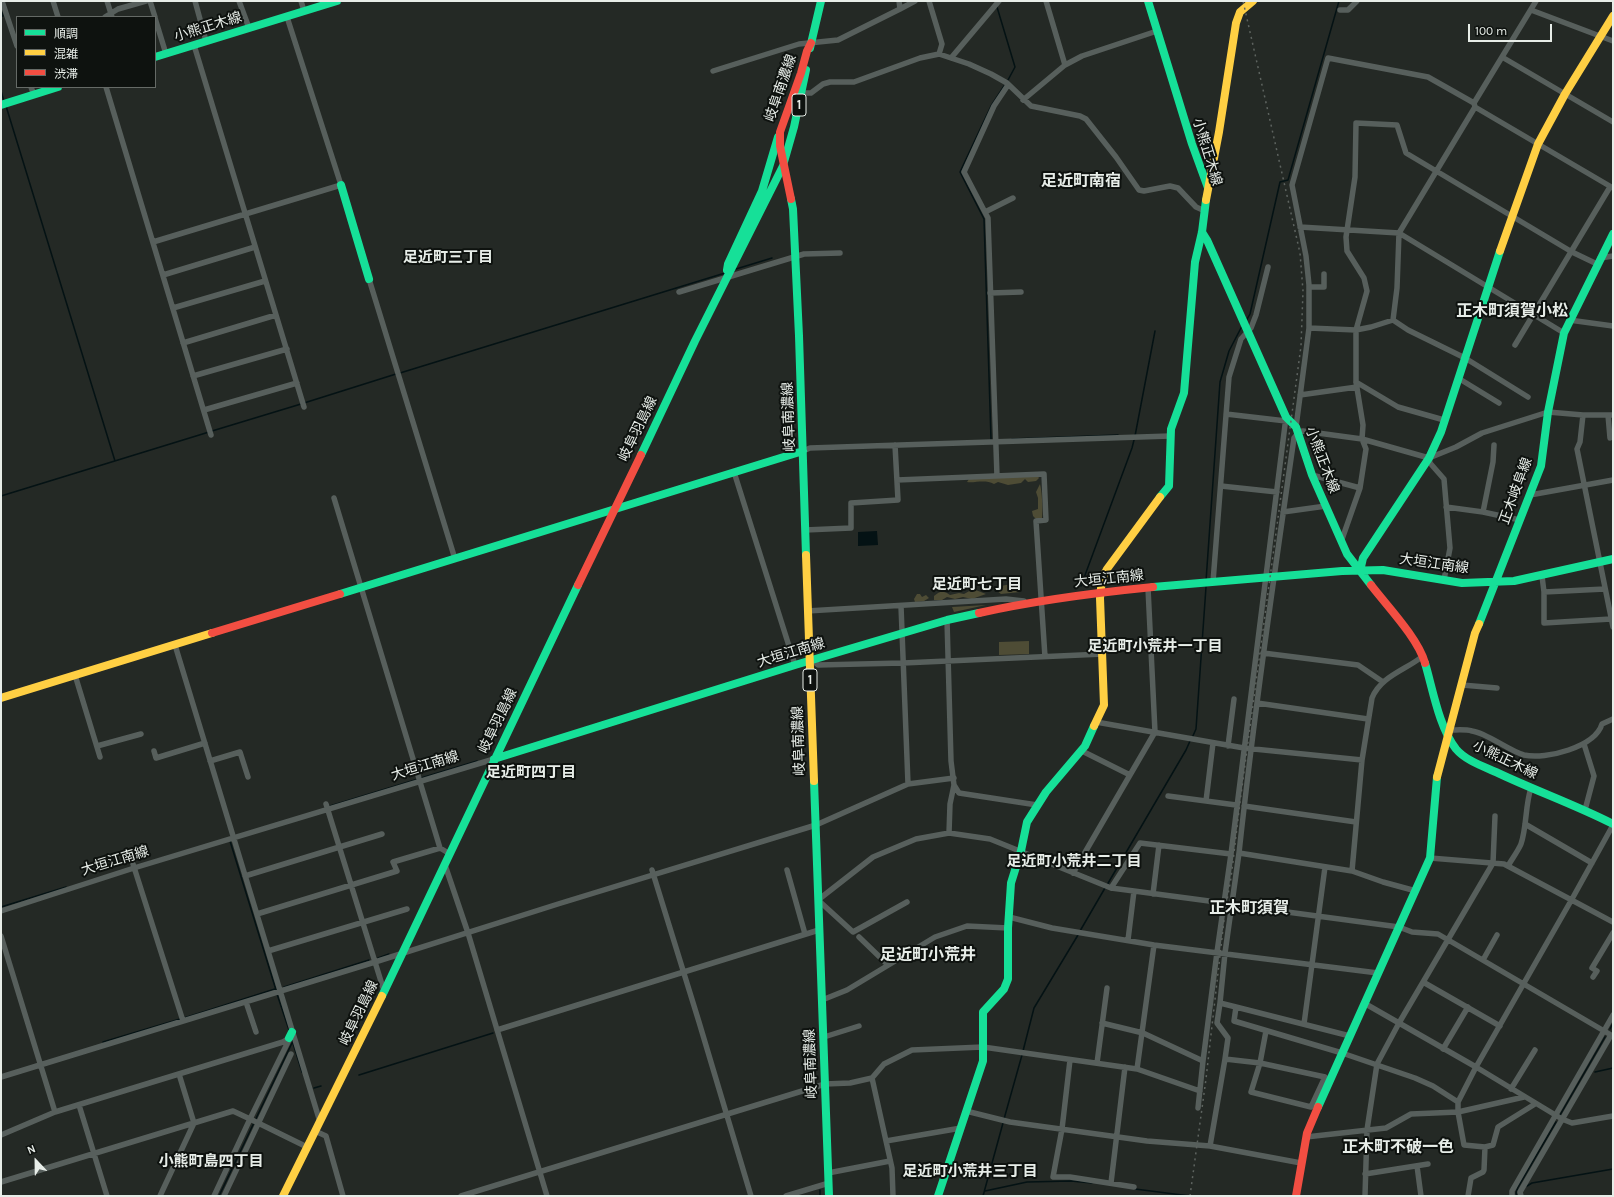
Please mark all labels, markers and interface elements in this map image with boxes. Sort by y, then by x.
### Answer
street label: 小熊正木線 [172,9,244,45]
legend [16,16,156,88]
scale bar [1470,16,1554,42]
text: 100 m [1475,24,1507,38]
text: 順調 [54,27,78,41]
text: 混雑 [54,47,78,61]
street label: 岐阜南濃線 [762,52,800,124]
text: 渋滞 [54,67,78,81]
road number: 1 [792,94,806,116]
street label: 小熊正木線 [1189,116,1225,188]
district label: 足近町南宿 [1041,171,1121,191]
district label: 足近町三丁目 [403,249,493,267]
district label: 正木町須賀小松 [1456,301,1568,321]
street label: 岐阜南濃線 [779,382,799,452]
street label: 岐阜羽島線 [615,394,661,464]
street label: 小熊正木線 [1302,424,1342,496]
street label: 正木岐阜線 [1496,455,1536,527]
street label: 大垣江南線 [1398,551,1470,577]
street label: 大垣江南線 [1073,567,1145,591]
district label: 足近町七丁目 [932,576,1022,594]
street label: 大垣江南線 [755,635,827,671]
district label: 足近町小荒井一丁目 [1088,638,1222,656]
road number: 1 [803,669,817,691]
street label: 岐阜羽島線 [475,686,521,756]
street label: 岐阜南濃線 [789,706,809,776]
street label: 小熊正木線 [1470,737,1540,783]
street label: 大垣江南線 [389,748,461,784]
district label: 足近町四丁目 [486,764,576,782]
street label: 大垣江南線 [79,843,151,879]
district label: 足近町小荒井二丁目 [1007,853,1141,871]
district label: 正木町須賀 [1209,898,1289,918]
district label: 足近町小荒井 [880,945,976,965]
street label: 岐阜羽島線 [336,978,382,1048]
street label: 岐阜南濃線 [801,1029,821,1099]
district label: 正木町不破一色 [1342,1137,1454,1157]
north arrow [16,1141,56,1181]
text: N [25,1142,37,1157]
district label: 小熊町島四丁目 [159,1153,263,1171]
district label: 足近町小荒井三丁目 [903,1163,1037,1181]

